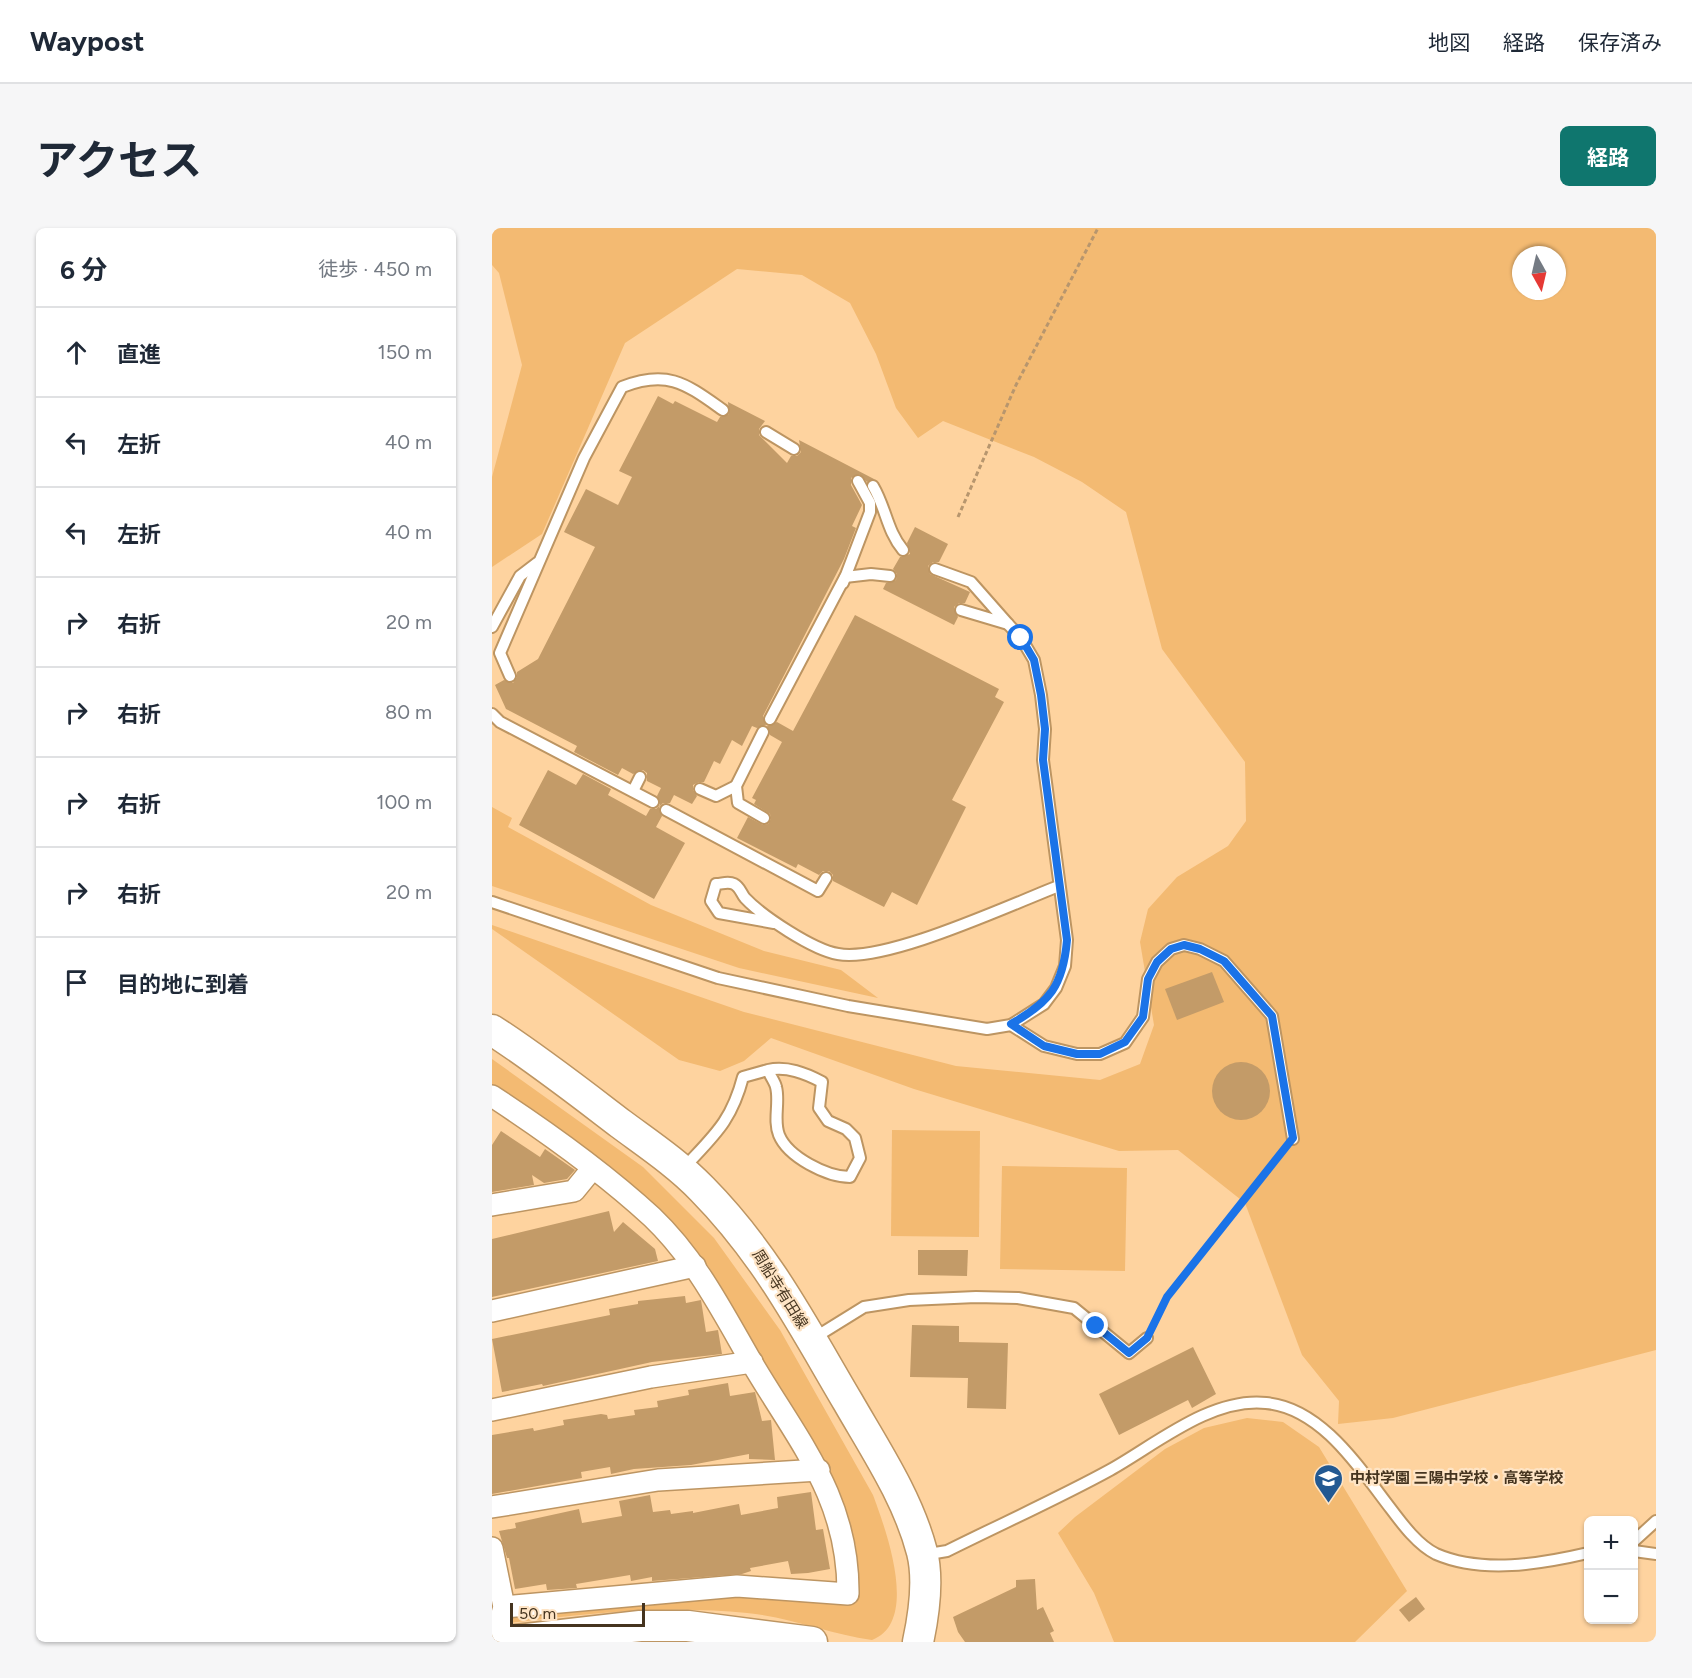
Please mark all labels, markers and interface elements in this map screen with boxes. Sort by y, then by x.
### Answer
text: Waypost [30,24,144,58]
text: 地図 [1428,30,1470,55]
text: 経路 [1503,30,1545,55]
text: 保存済み [1578,30,1662,55]
button: 経路 [1560,126,1656,186]
text: アクセス [36,135,202,186]
north arrow [1512,246,1566,300]
text: 6 分 [60,254,107,286]
text: 徒歩 · 450 m [318,257,432,281]
icon: ahead [60,336,93,369]
text: 150 m [377,340,432,364]
text: 直進 [117,341,161,368]
icon: left [60,426,93,459]
text: 40 m [385,430,432,454]
text: 左折 [117,431,161,458]
icon: left [60,516,93,549]
text: 40 m [385,520,432,544]
text: 左折 [117,521,161,548]
icon: right [60,606,93,639]
text: 20 m [386,610,432,634]
text: 右折 [117,611,161,638]
route start [1007,624,1033,650]
icon: right [60,696,93,729]
text: 80 m [385,700,432,724]
text: 右折 [117,701,161,728]
icon: right [60,786,93,819]
text: 100 m [376,790,432,814]
text: 右折 [117,791,161,818]
icon: right [60,876,93,909]
text: 20 m [386,880,432,904]
text: 右折 [117,881,161,908]
icon: arrive [60,966,93,999]
text: 目的地に到着 [117,971,249,998]
street label: 周船寺有田線 [749,1246,811,1332]
route end [1082,1312,1108,1338]
school or university icon: 中村学園 三陽中学校・高等学校 [1313,1462,1345,1504]
place label: 中村学園 三陽中学校・高等学校 [1350,1469,1564,1487]
map controls [1584,1516,1638,1624]
button: + [1584,1516,1638,1570]
button: − [1584,1570,1638,1624]
scale bar [510,1600,645,1628]
text: 50 m [519,1604,556,1623]

